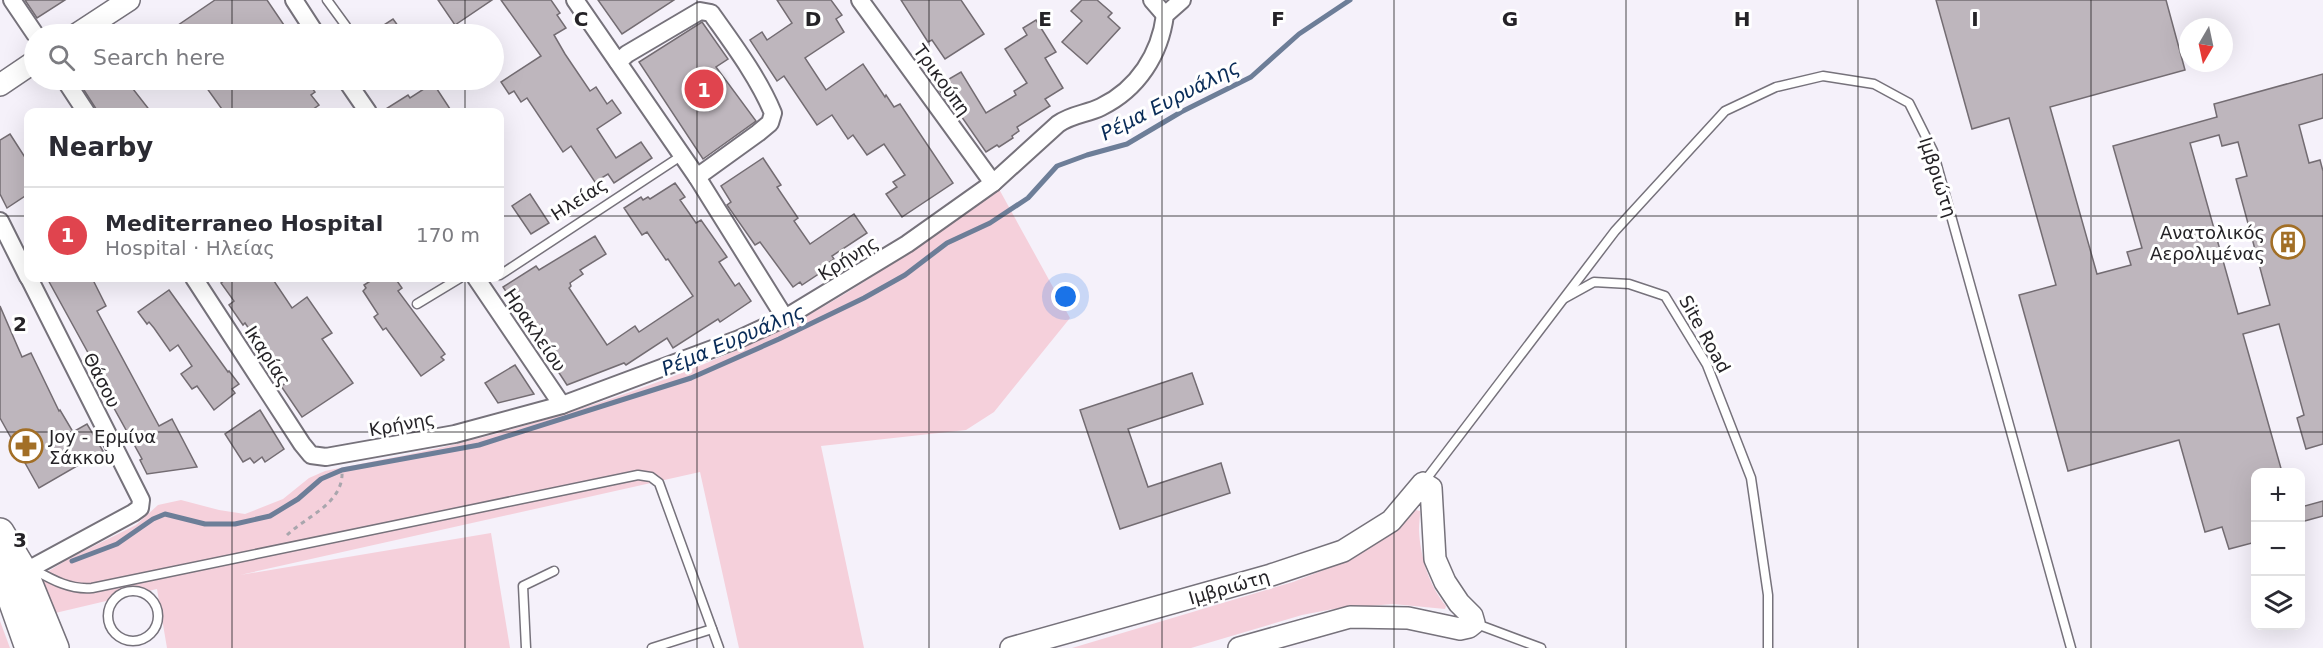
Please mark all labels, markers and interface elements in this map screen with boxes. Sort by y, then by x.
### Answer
text: C [574,7,588,31]
text: D [805,7,821,31]
text: E [1038,7,1052,31]
text: F [1271,7,1285,31]
text: G [1502,7,1518,31]
text: H [1734,7,1750,31]
text: I [1971,7,1979,31]
north arrow [2179,18,2233,72]
search box [24,24,504,90]
street label: Τρικούπη [909,40,975,120]
icon: search [45,41,78,74]
text: Search here [93,45,225,70]
water label: Ρέμα Ευρυάλης [1096,54,1244,145]
pin: 1 [684,66,724,112]
text: Nearby [48,132,153,162]
street label: Ιμβριώτη [1915,134,1961,220]
street label: Ηλείας [547,173,611,225]
text: Mediterraneo Hospital [105,211,383,236]
place label: Ανατολικός Αερολιμένας [2150,222,2265,264]
text: 1 [61,223,74,247]
text: 170 m [416,223,480,247]
building icon: Ανατολικός Αερολιμένας [2270,224,2306,260]
street label: Κρήνης [814,231,882,285]
text: Hospital · Ηλείας [105,236,275,260]
your location [1051,282,1080,311]
street label: Ηρακλείου [500,285,570,375]
street label: Site Road [1675,292,1735,376]
water label: Ρέμα Ευρυάλης [658,299,808,381]
text: 2 [13,312,27,336]
street label: Ικαρίας [241,322,295,390]
street label: Θάσου [79,349,125,411]
street label: Κρήνης [367,408,437,440]
place label: Joy - Ερμίνα Σάκκου [48,426,156,468]
pharmacy icon: Joy - Ερμίνα Σάκκου [8,428,44,464]
map controls [2251,468,2305,630]
button: + [2251,468,2305,522]
button: − [2251,522,2305,576]
text: 3 [13,528,27,552]
street label: Ιμβριώτη [1186,565,1272,609]
button: layers [2251,576,2305,630]

